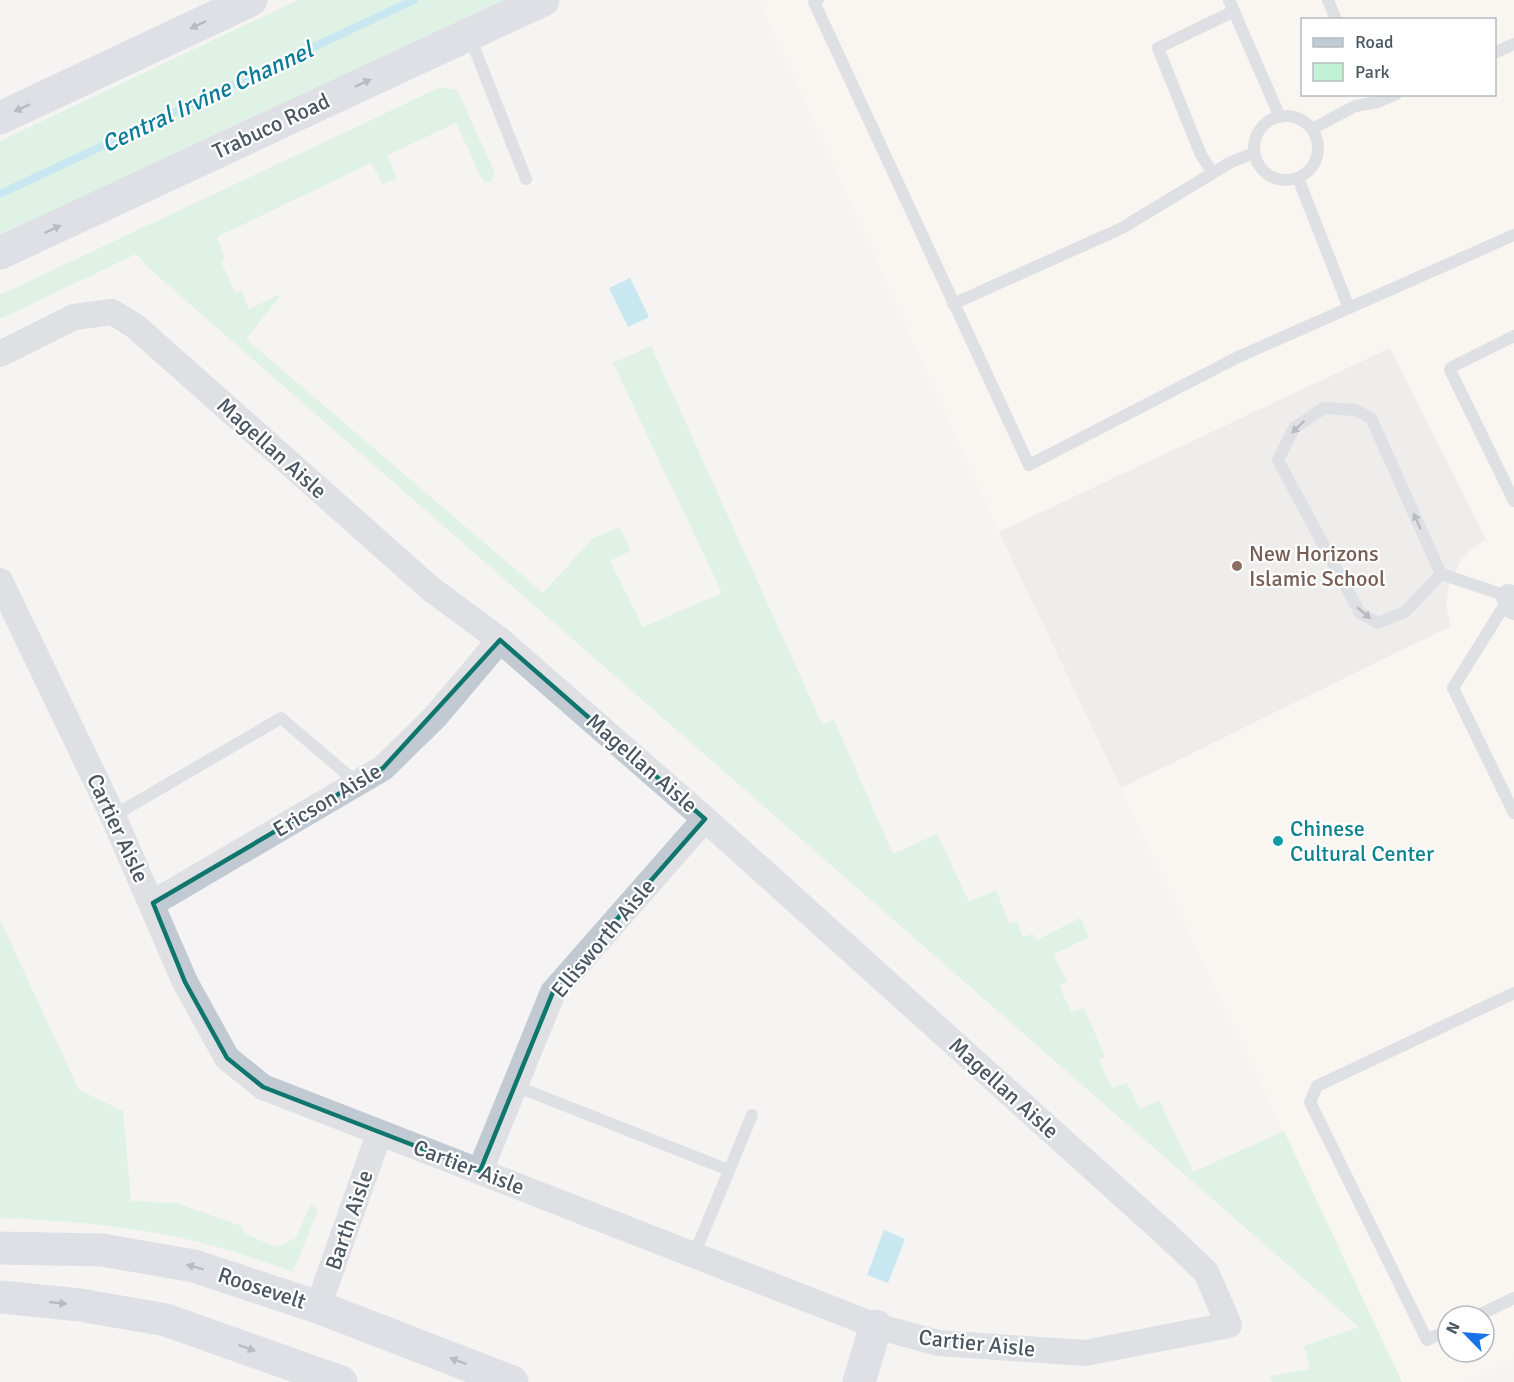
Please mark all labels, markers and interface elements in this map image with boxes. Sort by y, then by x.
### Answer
legend [1301,18,1496,96]
one-way arrow [190,20,207,29]
text: Road [1355,31,1394,53]
water label: Central Irvine Channel [96,34,319,159]
text: Park [1355,61,1390,83]
one-way arrow [354,79,371,88]
street label: Trabuco Road [208,87,334,165]
one-way arrow [13,103,30,112]
one-way arrow [44,224,61,233]
street label: Magellan Aisle [212,392,332,504]
one-way arrow [1291,420,1305,435]
one-way arrow [1412,511,1422,529]
place label: New Horizons Islamic School [1249,540,1385,592]
marker: New Horizons Islamic School [1230,559,1244,573]
one-way arrow [1356,607,1372,620]
street label: Magellan Aisle [581,707,703,819]
street label: Ericson Aisle [268,757,386,843]
street label: Cartier Aisle [81,769,155,887]
place label: Chinese Cultural Center [1290,815,1434,867]
marker: Chinese Cultural Center [1271,834,1285,848]
street label: Ellisworth Aisle [545,873,661,1003]
street label: Magellan Aisle [944,1032,1064,1144]
street label: Cartier Aisle [410,1133,528,1201]
street label: Barth Aisle [319,1167,379,1273]
street label: Roosevelt [215,1261,310,1315]
one-way arrow [186,1262,204,1272]
one-way arrow [49,1298,68,1308]
north arrow [1436,1304,1496,1364]
text: N [1442,1319,1465,1337]
street label: Cartier Aisle [917,1323,1037,1363]
one-way arrow [238,1343,256,1353]
one-way arrow [449,1356,467,1365]

